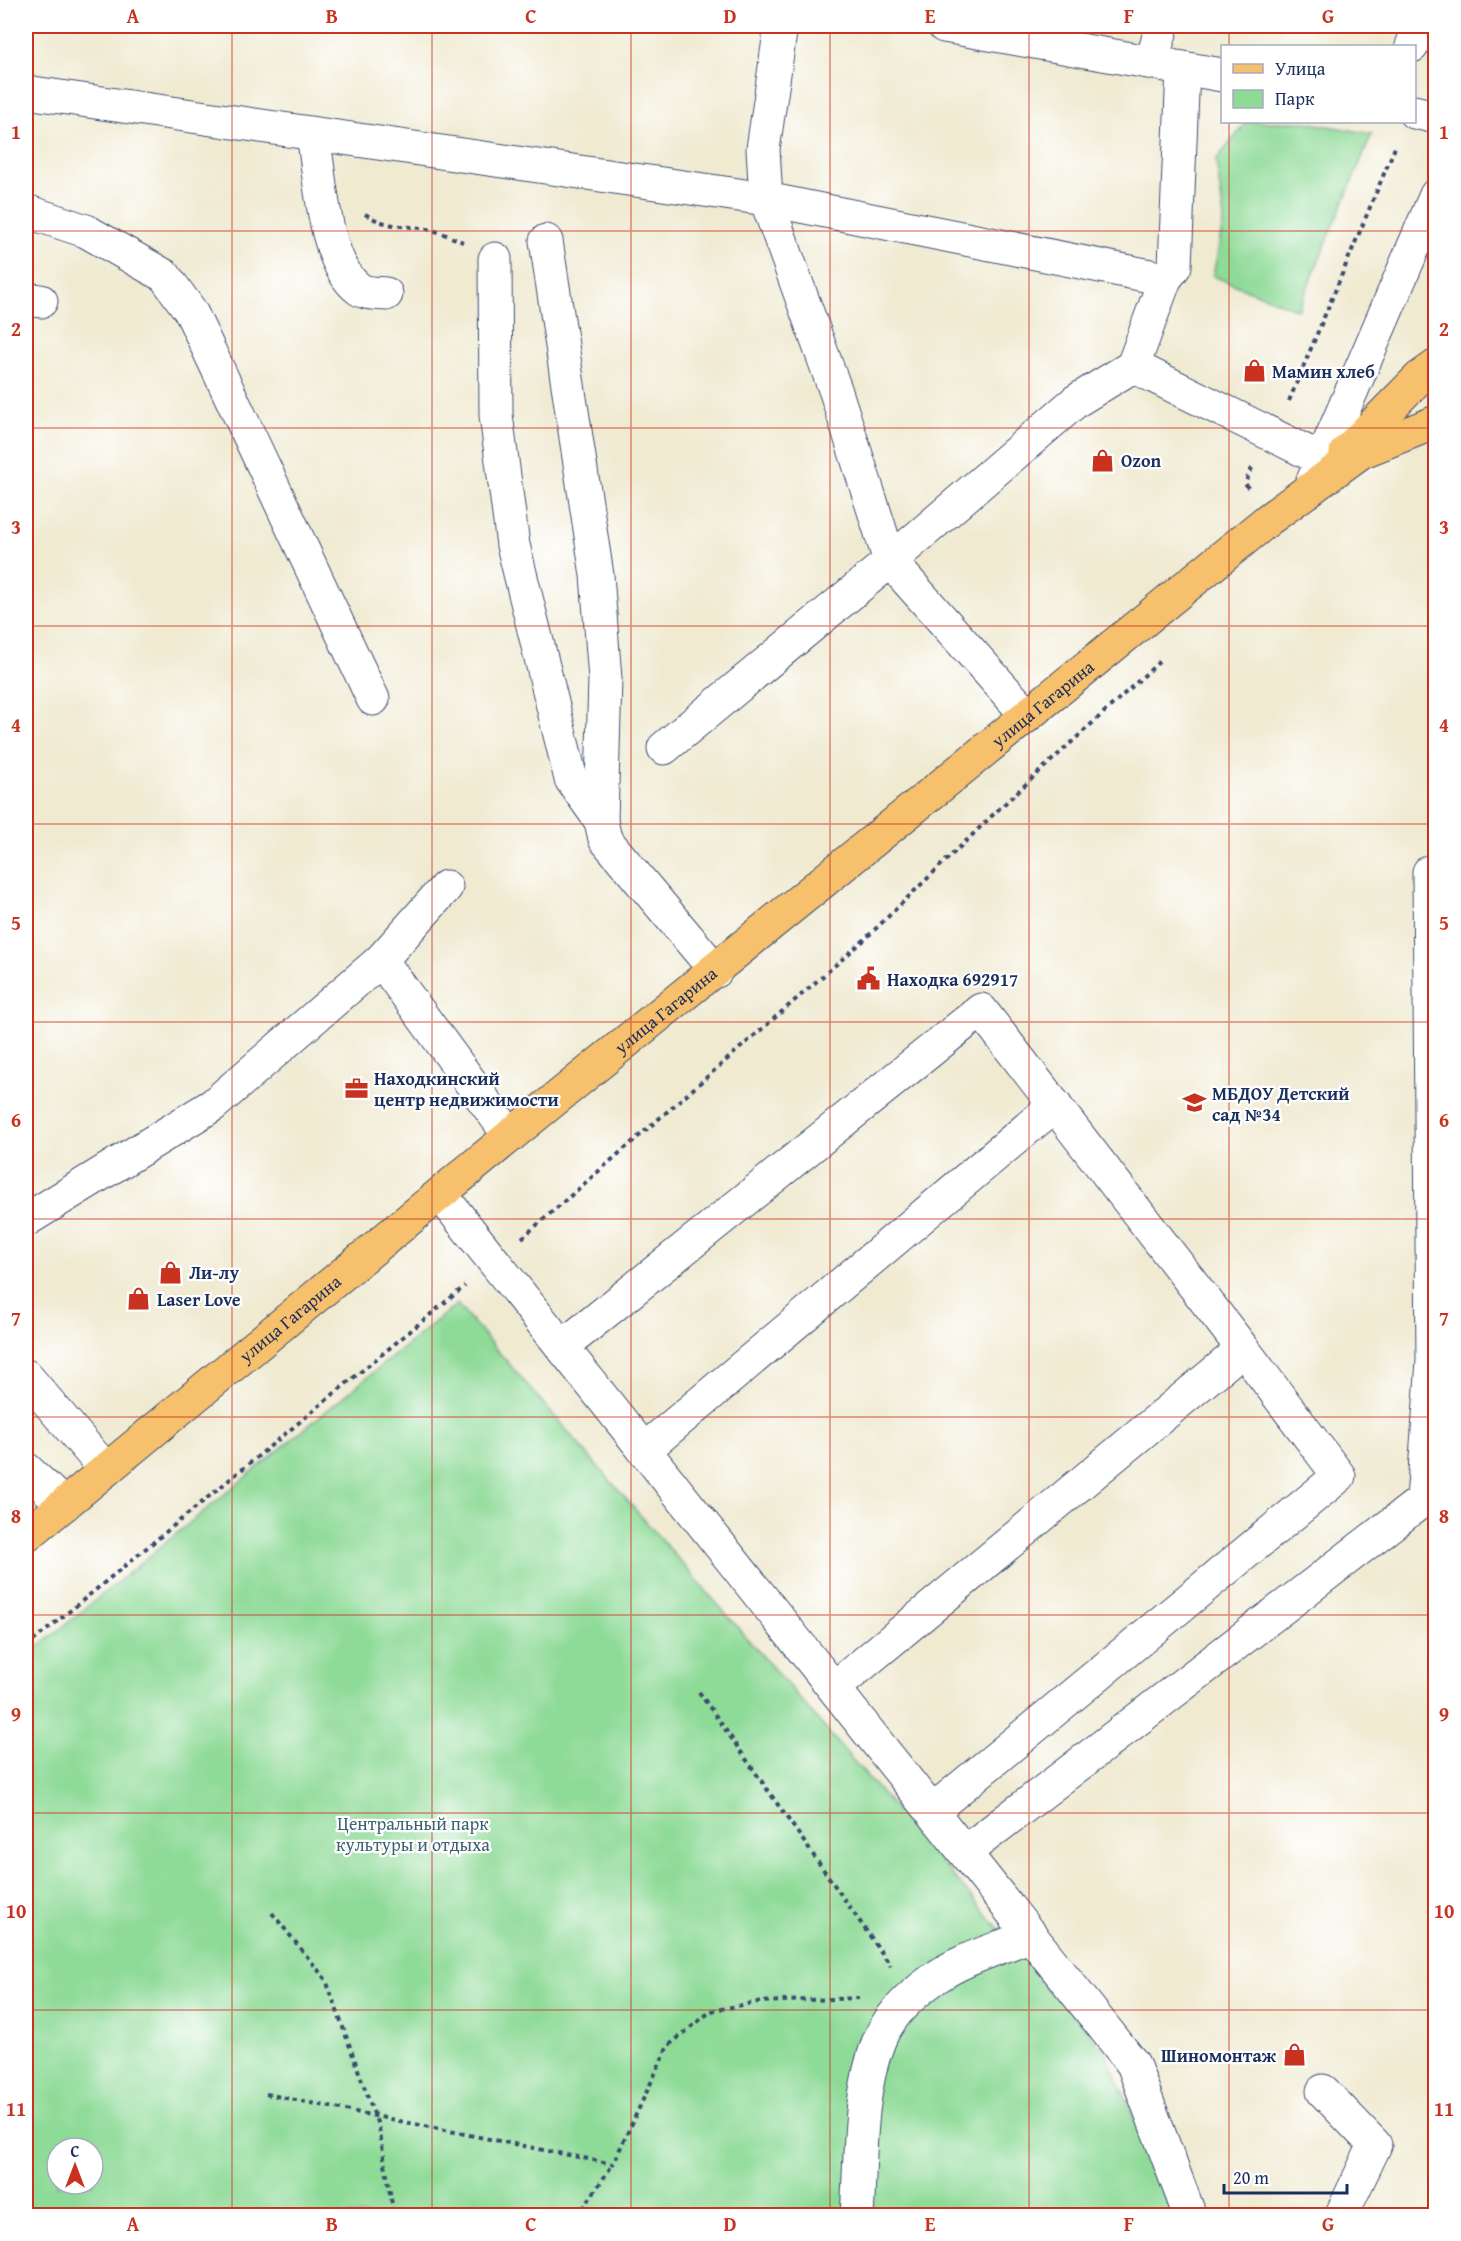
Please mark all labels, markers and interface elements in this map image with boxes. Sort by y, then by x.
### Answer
text: A [127,1,140,30]
text: B [326,1,338,30]
text: C [525,1,537,30]
text: D [723,1,737,30]
text: E [925,1,936,30]
text: F [1124,1,1134,30]
text: G [1322,1,1334,30]
legend [1221,45,1416,123]
text: Улица [1275,55,1326,82]
text: Парк [1275,85,1315,112]
text: 1 [11,117,21,146]
text: 1 [1439,117,1449,146]
text: 2 [11,314,21,343]
text: 2 [1439,314,1449,343]
shop icon: Мамин хлеб [1241,358,1267,384]
place label: Мамин хлеб [1272,358,1375,385]
shop icon: Ozon [1090,447,1116,473]
place label: Ozon [1121,447,1161,474]
text: 3 [11,512,21,541]
text: 3 [1439,512,1449,541]
street label: улица Гагарина [984,653,1100,754]
text: 4 [11,710,21,739]
text: 4 [1439,710,1449,739]
text: 5 [11,908,21,937]
text: 5 [1439,908,1449,937]
street label: улица Гагарина [607,959,723,1060]
public building icon: Находка 692917 [856,966,882,992]
place label: Находка 692917 [887,966,1018,993]
place label: Находкинский центр недвижимости [374,1065,559,1113]
office icon: Находкинский центр недвижимости [343,1075,369,1101]
place label: МБДОУ Детский сад №34 [1212,1080,1350,1128]
school or university icon: МБДОУ Детский сад №34 [1181,1090,1207,1116]
text: 6 [11,1105,21,1134]
text: 6 [1439,1105,1449,1134]
shop icon: Ли-лу [158,1259,184,1285]
place label: Ли-лу [189,1259,239,1286]
street label: улица Гагарина [232,1267,347,1369]
shop icon: Laser Love [126,1286,152,1312]
place label: Laser Love [157,1286,241,1313]
text: 7 [11,1303,21,1332]
text: 7 [1439,1303,1449,1332]
text: 8 [11,1501,21,1530]
text: 8 [1439,1501,1449,1530]
text: 9 [11,1699,21,1728]
text: 9 [1439,1699,1449,1728]
park label: Центральный парк культуры и отдыха [336,1810,490,1858]
text: 10 [6,1896,26,1925]
text: 10 [1434,1896,1454,1925]
place label: Шиномонтаж [1161,2042,1277,2069]
shop icon: Шиномонтаж [1281,2042,1307,2068]
text: 11 [6,2094,26,2123]
text: 11 [1434,2094,1454,2123]
north arrow [45,2136,105,2196]
text: С [70,2139,80,2163]
scale bar [1224,2157,1347,2195]
text: 20 m [1233,2164,1269,2191]
text: A [127,2209,140,2238]
text: B [326,2209,338,2238]
text: C [525,2209,537,2238]
text: D [723,2209,737,2238]
text: E [925,2209,936,2238]
text: F [1124,2209,1134,2238]
text: G [1322,2209,1334,2238]

